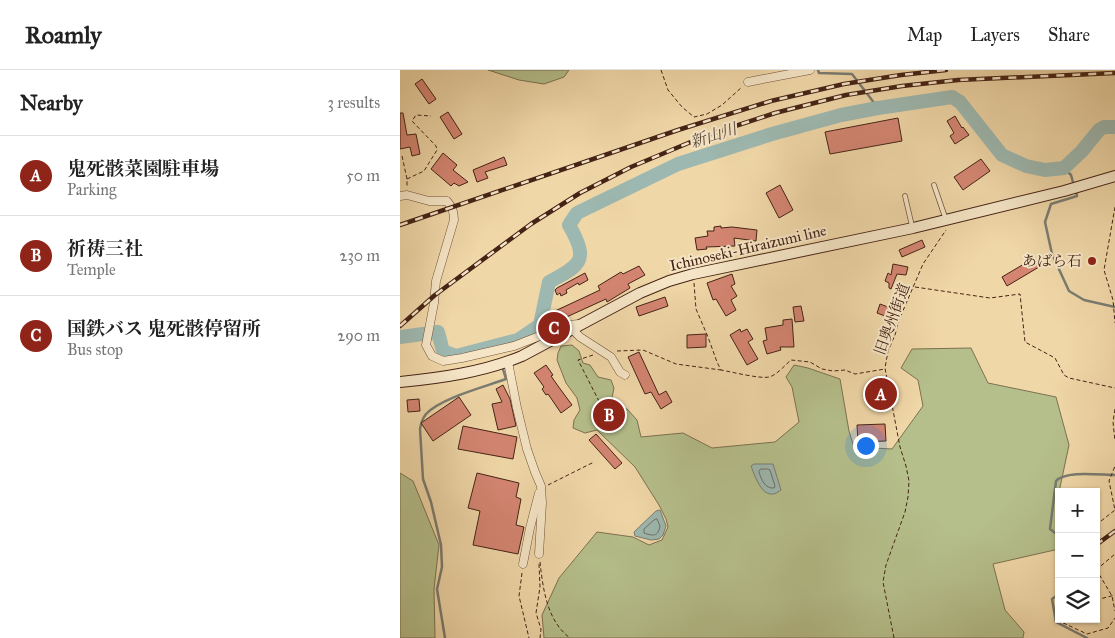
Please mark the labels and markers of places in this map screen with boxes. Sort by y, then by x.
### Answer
place label: あばら石 [1022,252,1082,270]
marker: あばら石 [1086,255,1098,267]
pin: C [538,309,570,347]
pin: A [865,375,897,413]
pin: B [593,396,625,434]

